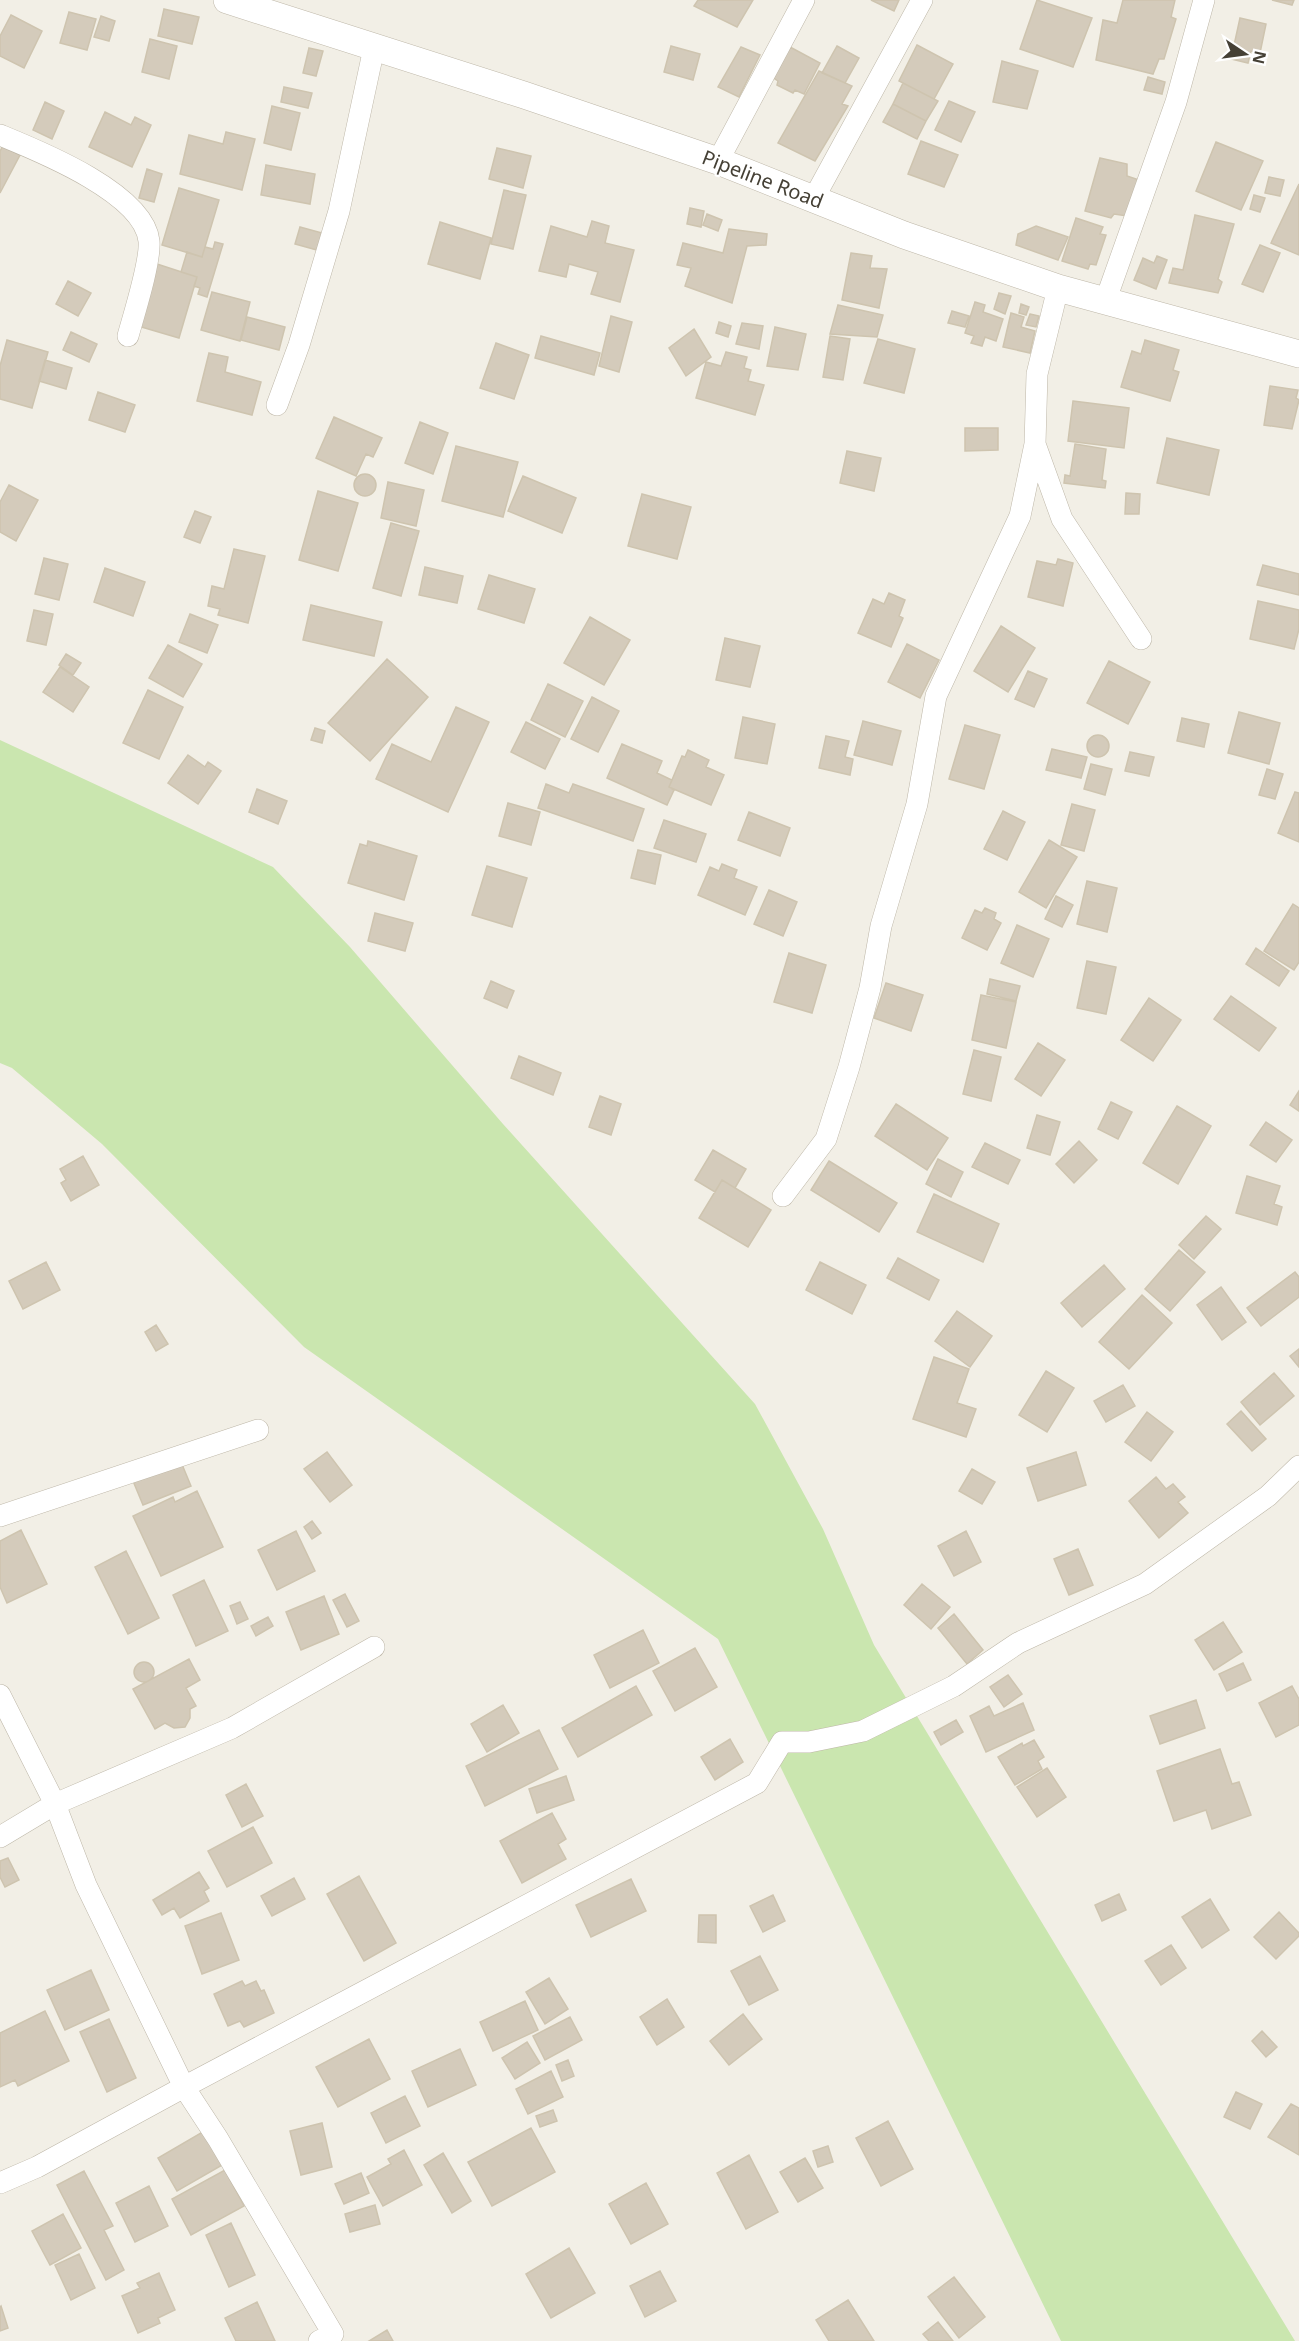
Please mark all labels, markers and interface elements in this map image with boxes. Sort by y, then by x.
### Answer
north arrow [1215,24,1275,84]
text: N [1247,49,1272,66]
street label: Pipeline Road [698,143,828,215]

